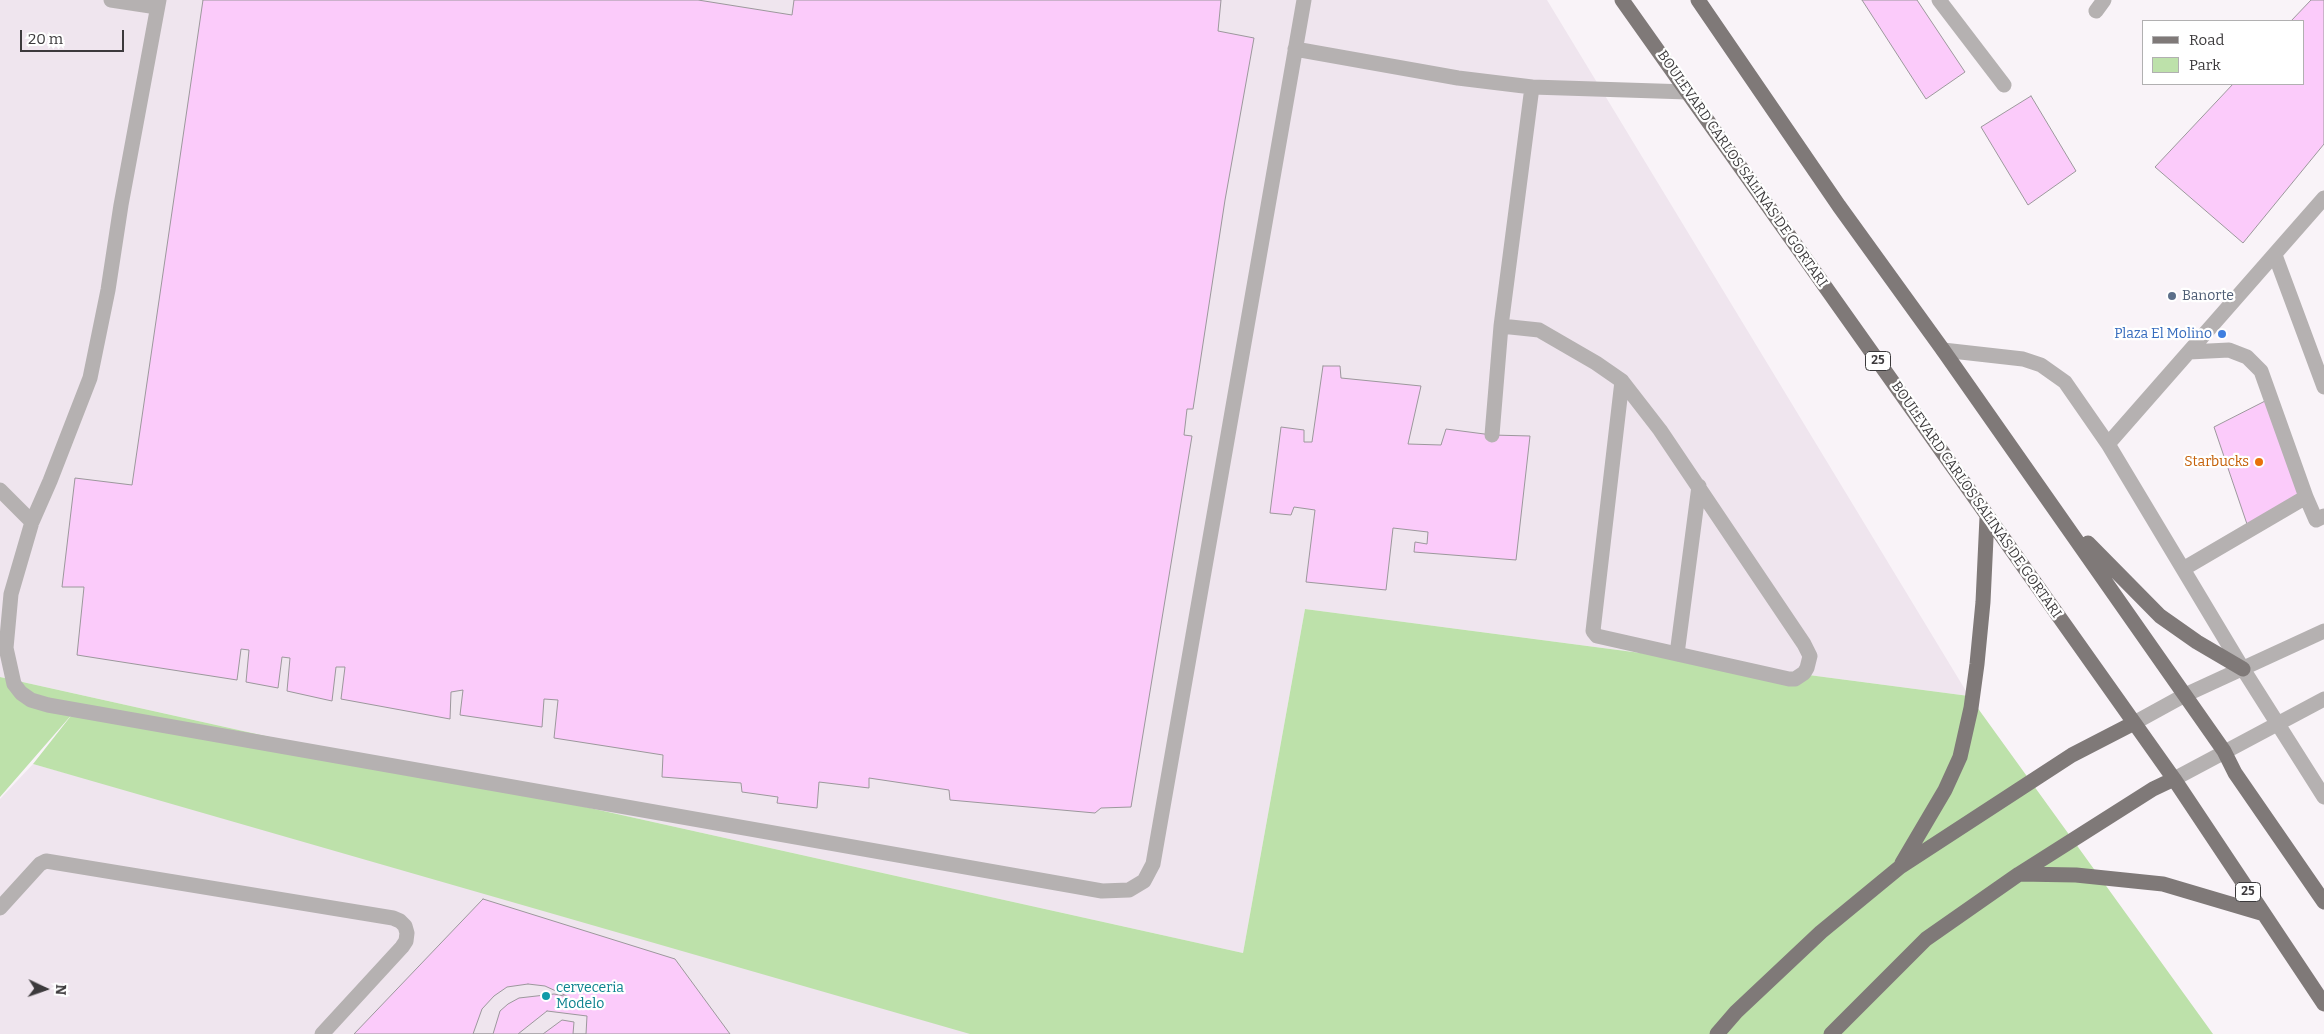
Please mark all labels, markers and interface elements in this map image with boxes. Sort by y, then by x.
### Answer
scale bar [22,20,126,52]
legend [2142,20,2304,85]
text: 20 m [28,30,63,48]
text: Road [2189,31,2224,49]
street label: BOULEVARD CARLOS SALINAS DE GORTARI [1653,48,1831,290]
text: Park [2189,56,2221,74]
place label: Banorte [2182,288,2234,304]
marker: Banorte [2166,290,2178,302]
place label: Plaza El Molino [2114,326,2212,342]
marker: Plaza El Molino [2216,328,2228,340]
road number: 25 [1866,352,1890,371]
street label: BOULEVARD CARLOS SALINAS DE GORTARI [1887,379,2065,621]
place label: Starbucks [2184,454,2249,470]
marker: Starbucks [2253,456,2265,468]
road number: 25 [2236,882,2260,902]
north arrow [20,964,70,1014]
place label: cerveceria Modelo [556,980,624,1012]
text: N [52,984,69,996]
marker: cerveceria Modelo [540,990,552,1002]

